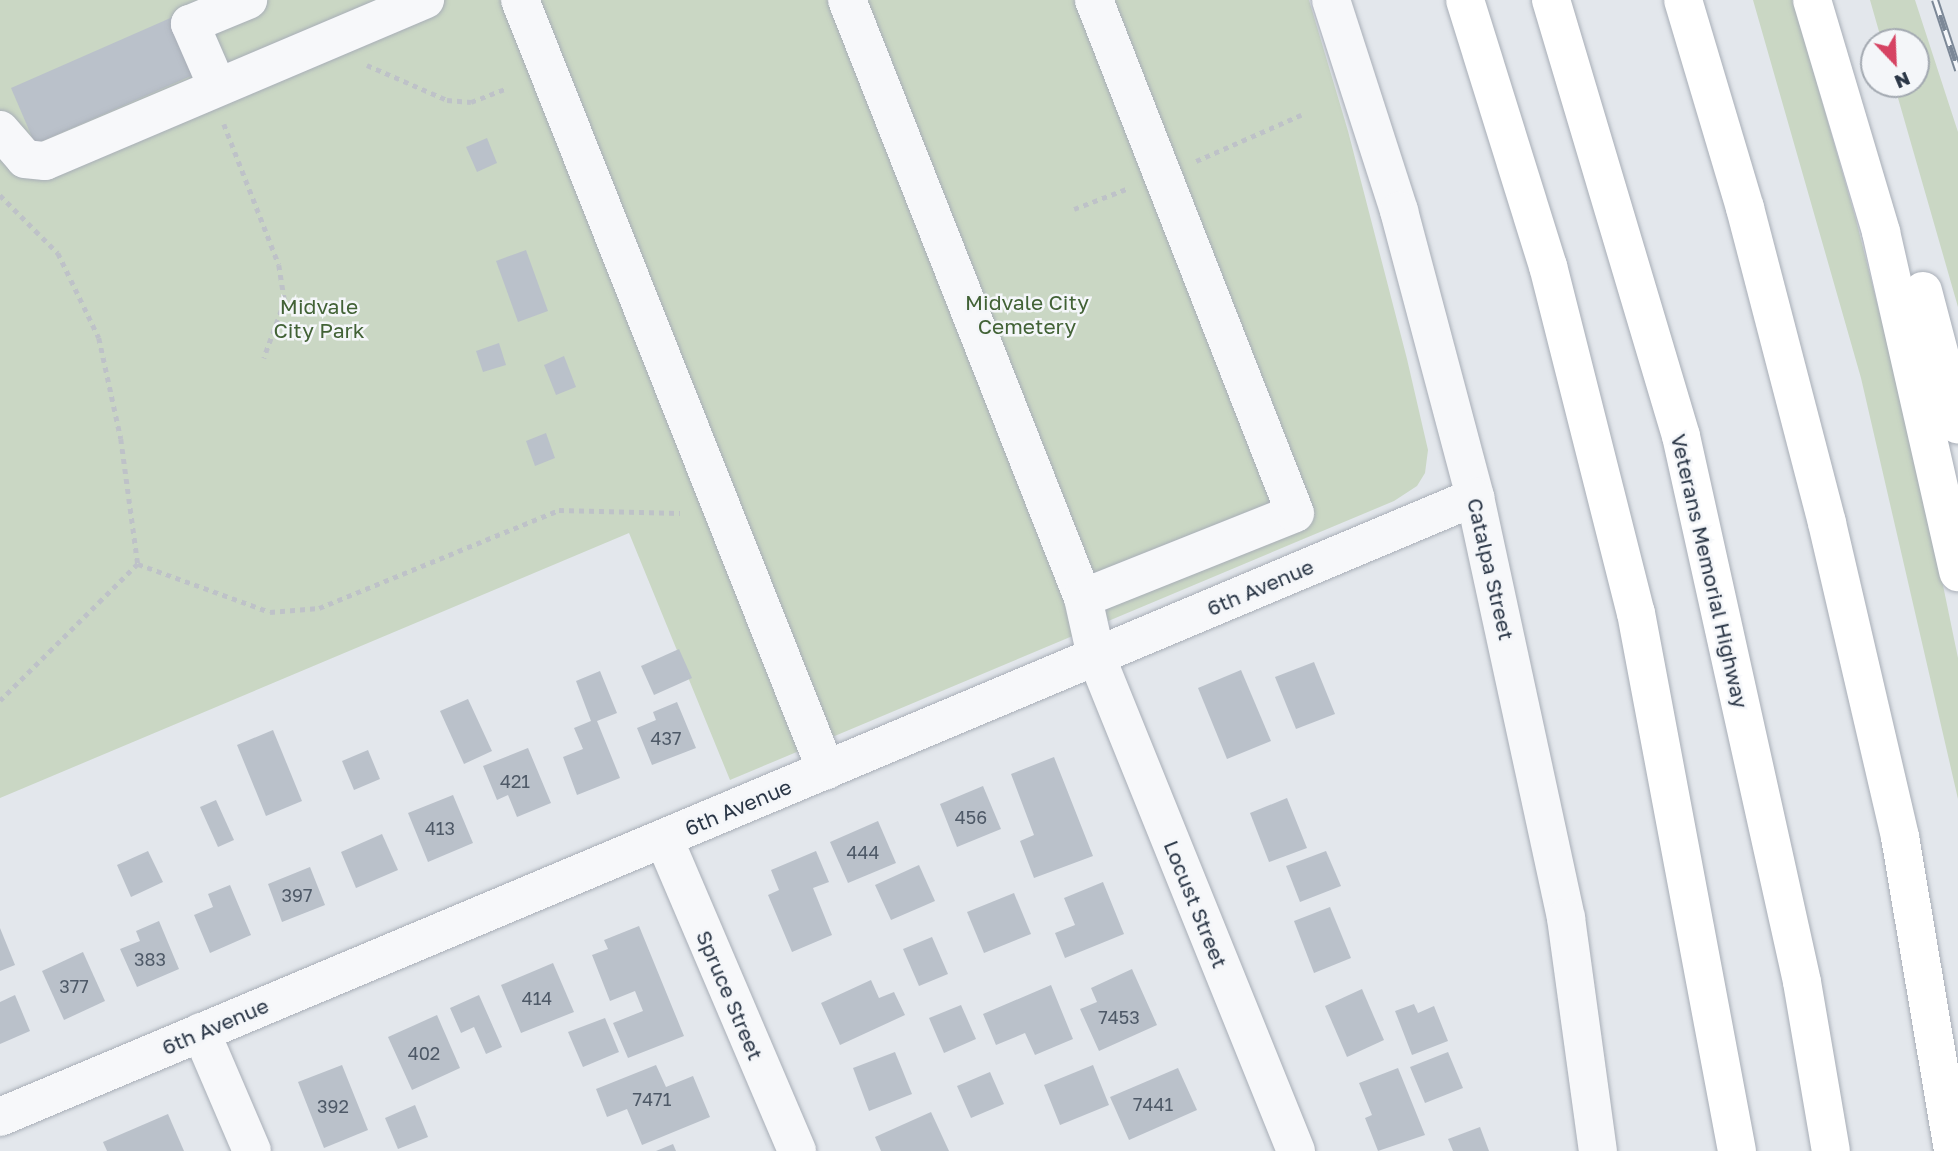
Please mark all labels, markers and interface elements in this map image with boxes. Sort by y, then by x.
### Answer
north arrow [1860,28,1930,98]
text: N [1891,68,1914,94]
park label: Midvale City Cemetery [965,289,1089,339]
park label: Midvale City Park [273,293,365,343]
street label: Veterans Memorial Highway [1666,431,1754,711]
street label: Catalpa Street [1462,495,1520,643]
street label: 6th Avenue [1203,553,1317,621]
house number: 437 [650,727,682,749]
house number: 421 [500,770,530,792]
street label: 6th Avenue [681,773,795,841]
house number: 456 [955,806,987,828]
house number: 413 [425,817,455,839]
street label: Locust Street [1159,836,1233,972]
house number: 444 [847,841,879,863]
house number: 397 [282,884,312,906]
street label: Spruce Street [691,926,769,1064]
house number: 383 [134,948,166,970]
house number: 377 [59,975,89,997]
house number: 414 [522,987,552,1009]
street label: 6th Avenue [158,992,272,1060]
house number: 7453 [1098,1006,1140,1028]
house number: 402 [408,1042,440,1064]
house number: 7471 [633,1088,671,1110]
house number: 7441 [1133,1093,1173,1115]
house number: 392 [317,1095,349,1117]

